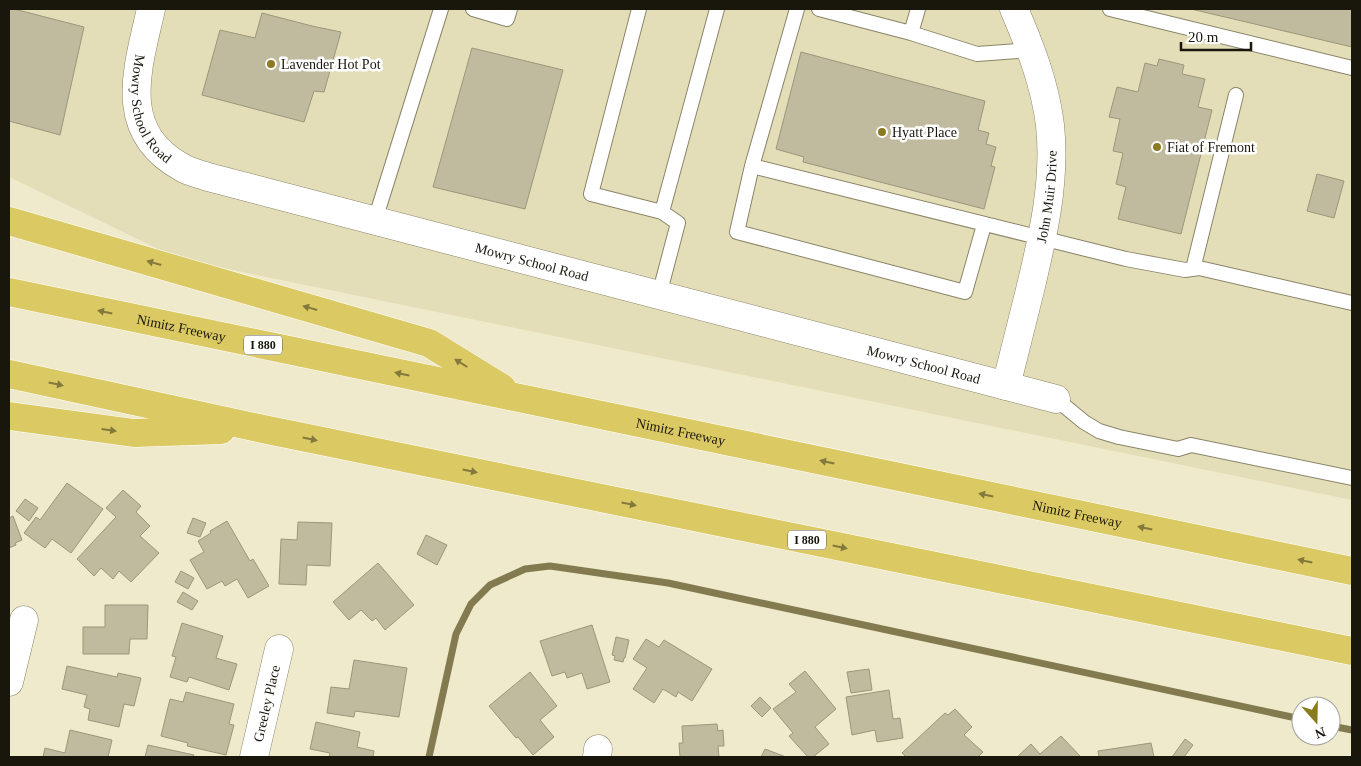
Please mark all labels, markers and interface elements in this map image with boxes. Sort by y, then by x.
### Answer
scale bar [1181,20,1251,52]
text: 20 m [1188,29,1219,45]
street label: Mowry School Road [129,53,175,166]
place label: Lavender Hot Pot [281,57,381,72]
marker: Lavender Hot Pot [265,58,277,70]
place label: Hyatt Place [892,125,957,140]
marker: Hyatt Place [876,126,888,138]
place label: Fiat of Fremont [1167,140,1255,155]
marker: Fiat of Fremont [1151,141,1163,153]
street label: John Muir Drive [1033,150,1059,244]
street label: Mowry School Road [474,240,590,284]
one-way arrow [146,258,161,266]
one-way arrow [302,304,317,312]
one-way arrow [98,308,113,316]
street label: Nimitz Freeway [135,311,227,344]
road number: I 880 [244,336,282,354]
street label: Mowry School Road [865,342,982,386]
one-way arrow [455,358,468,368]
one-way arrow [394,370,409,378]
one-way arrow [49,380,64,388]
street label: Nimitz Freeway [635,415,727,448]
one-way arrow [101,426,117,434]
one-way arrow [303,435,318,443]
one-way arrow [820,458,835,466]
one-way arrow [462,467,477,475]
one-way arrow [979,491,994,499]
street label: Nimitz Freeway [1031,497,1123,530]
one-way arrow [621,500,637,508]
one-way arrow [1138,524,1153,532]
road number: I 880 [788,530,826,550]
one-way arrow [832,543,848,551]
one-way arrow [1297,557,1312,565]
street label: Greeley Place [250,664,283,743]
north arrow [1291,696,1341,746]
text: N [1313,724,1328,742]

